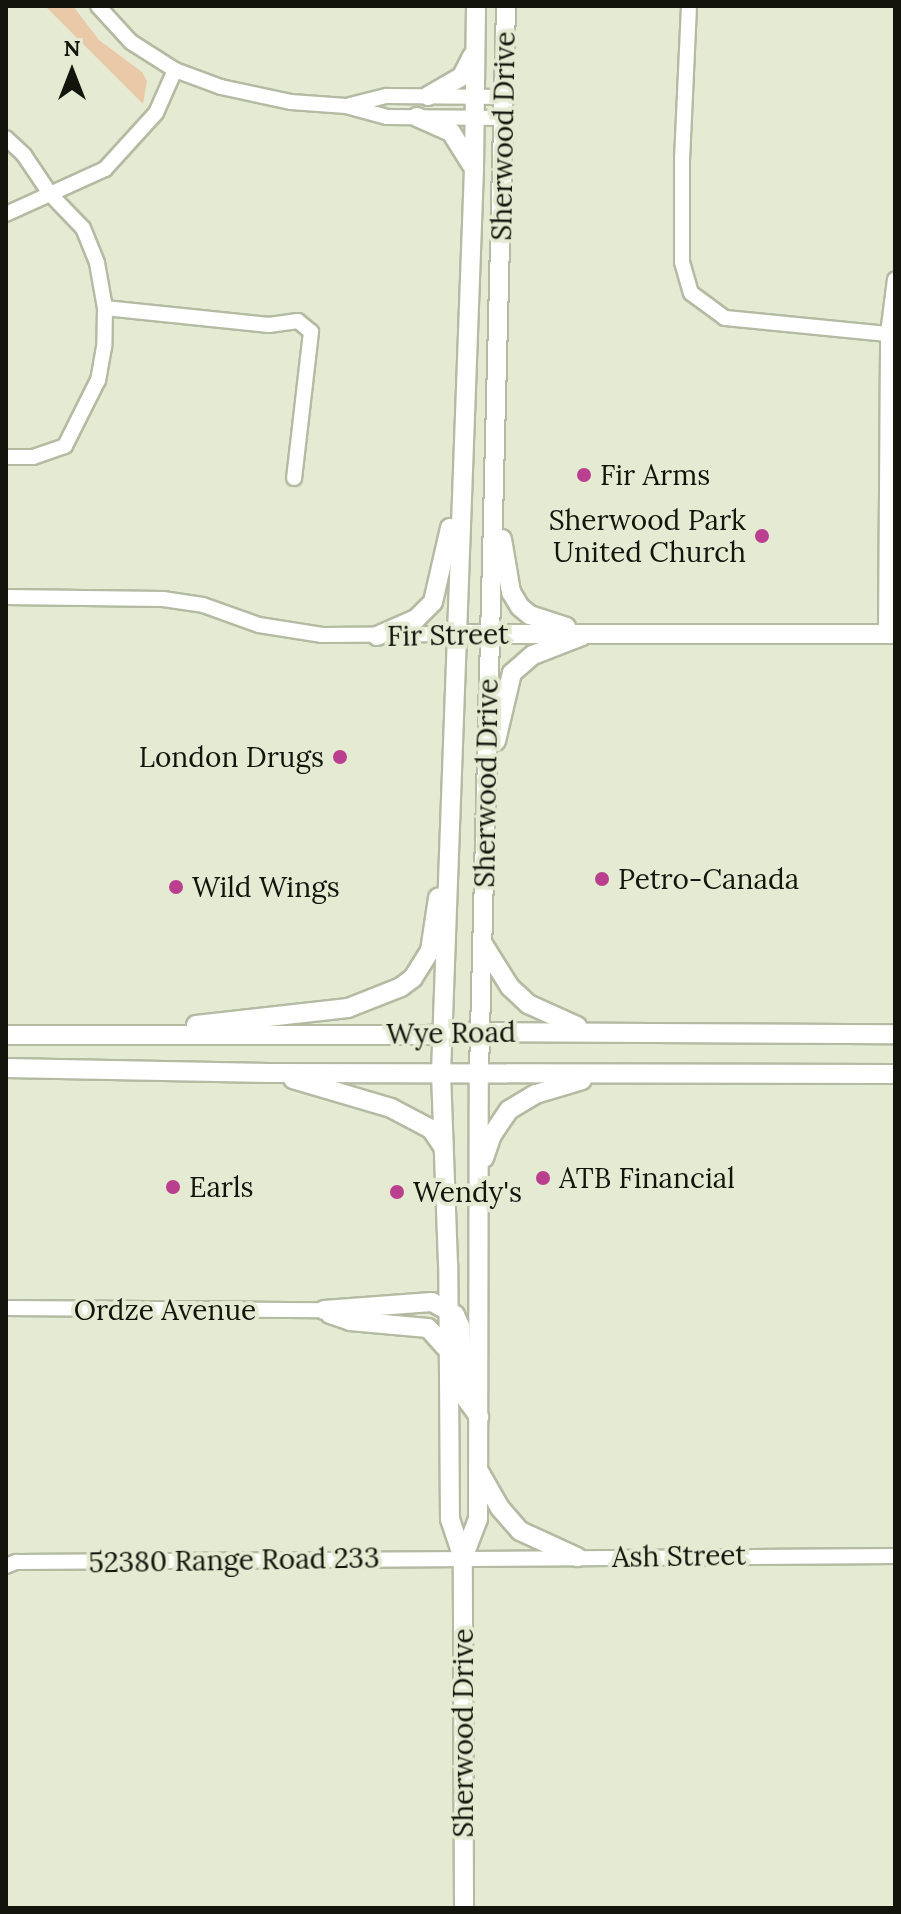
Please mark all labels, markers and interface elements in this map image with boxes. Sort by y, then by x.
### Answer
street label: Sherwood Drive [484,31,522,241]
north arrow [32,32,112,112]
text: N [63,34,81,62]
place label: Fir Arms [600,458,710,492]
marker: Fir Arms [575,466,593,484]
place label: Sherwood Park United Church [549,503,746,569]
marker: Sherwood Park United Church [753,527,771,545]
street label: Fir Street [387,617,509,653]
street label: Sherwood Drive [467,678,505,888]
place label: London Drugs [139,740,324,774]
marker: London Drugs [331,748,349,766]
place label: Petro-Canada [618,862,799,896]
place label: Wild Wings [192,870,340,904]
marker: Petro-Canada [593,870,611,888]
marker: Wild Wings [167,878,185,896]
street label: Wye Road [386,1015,516,1051]
place label: ATB Financial [559,1161,735,1195]
marker: ATB Financial [534,1169,552,1187]
place label: Earls [189,1170,253,1204]
place label: Wendy's [413,1175,522,1209]
marker: Earls [164,1178,182,1196]
marker: Wendy's [388,1183,406,1201]
street label: Ordze Avenue [74,1293,256,1327]
street label: Ash Street [612,1538,746,1574]
street label: 52380 Range Road 233 [88,1541,380,1579]
street label: Sherwood Drive [446,1628,480,1838]

